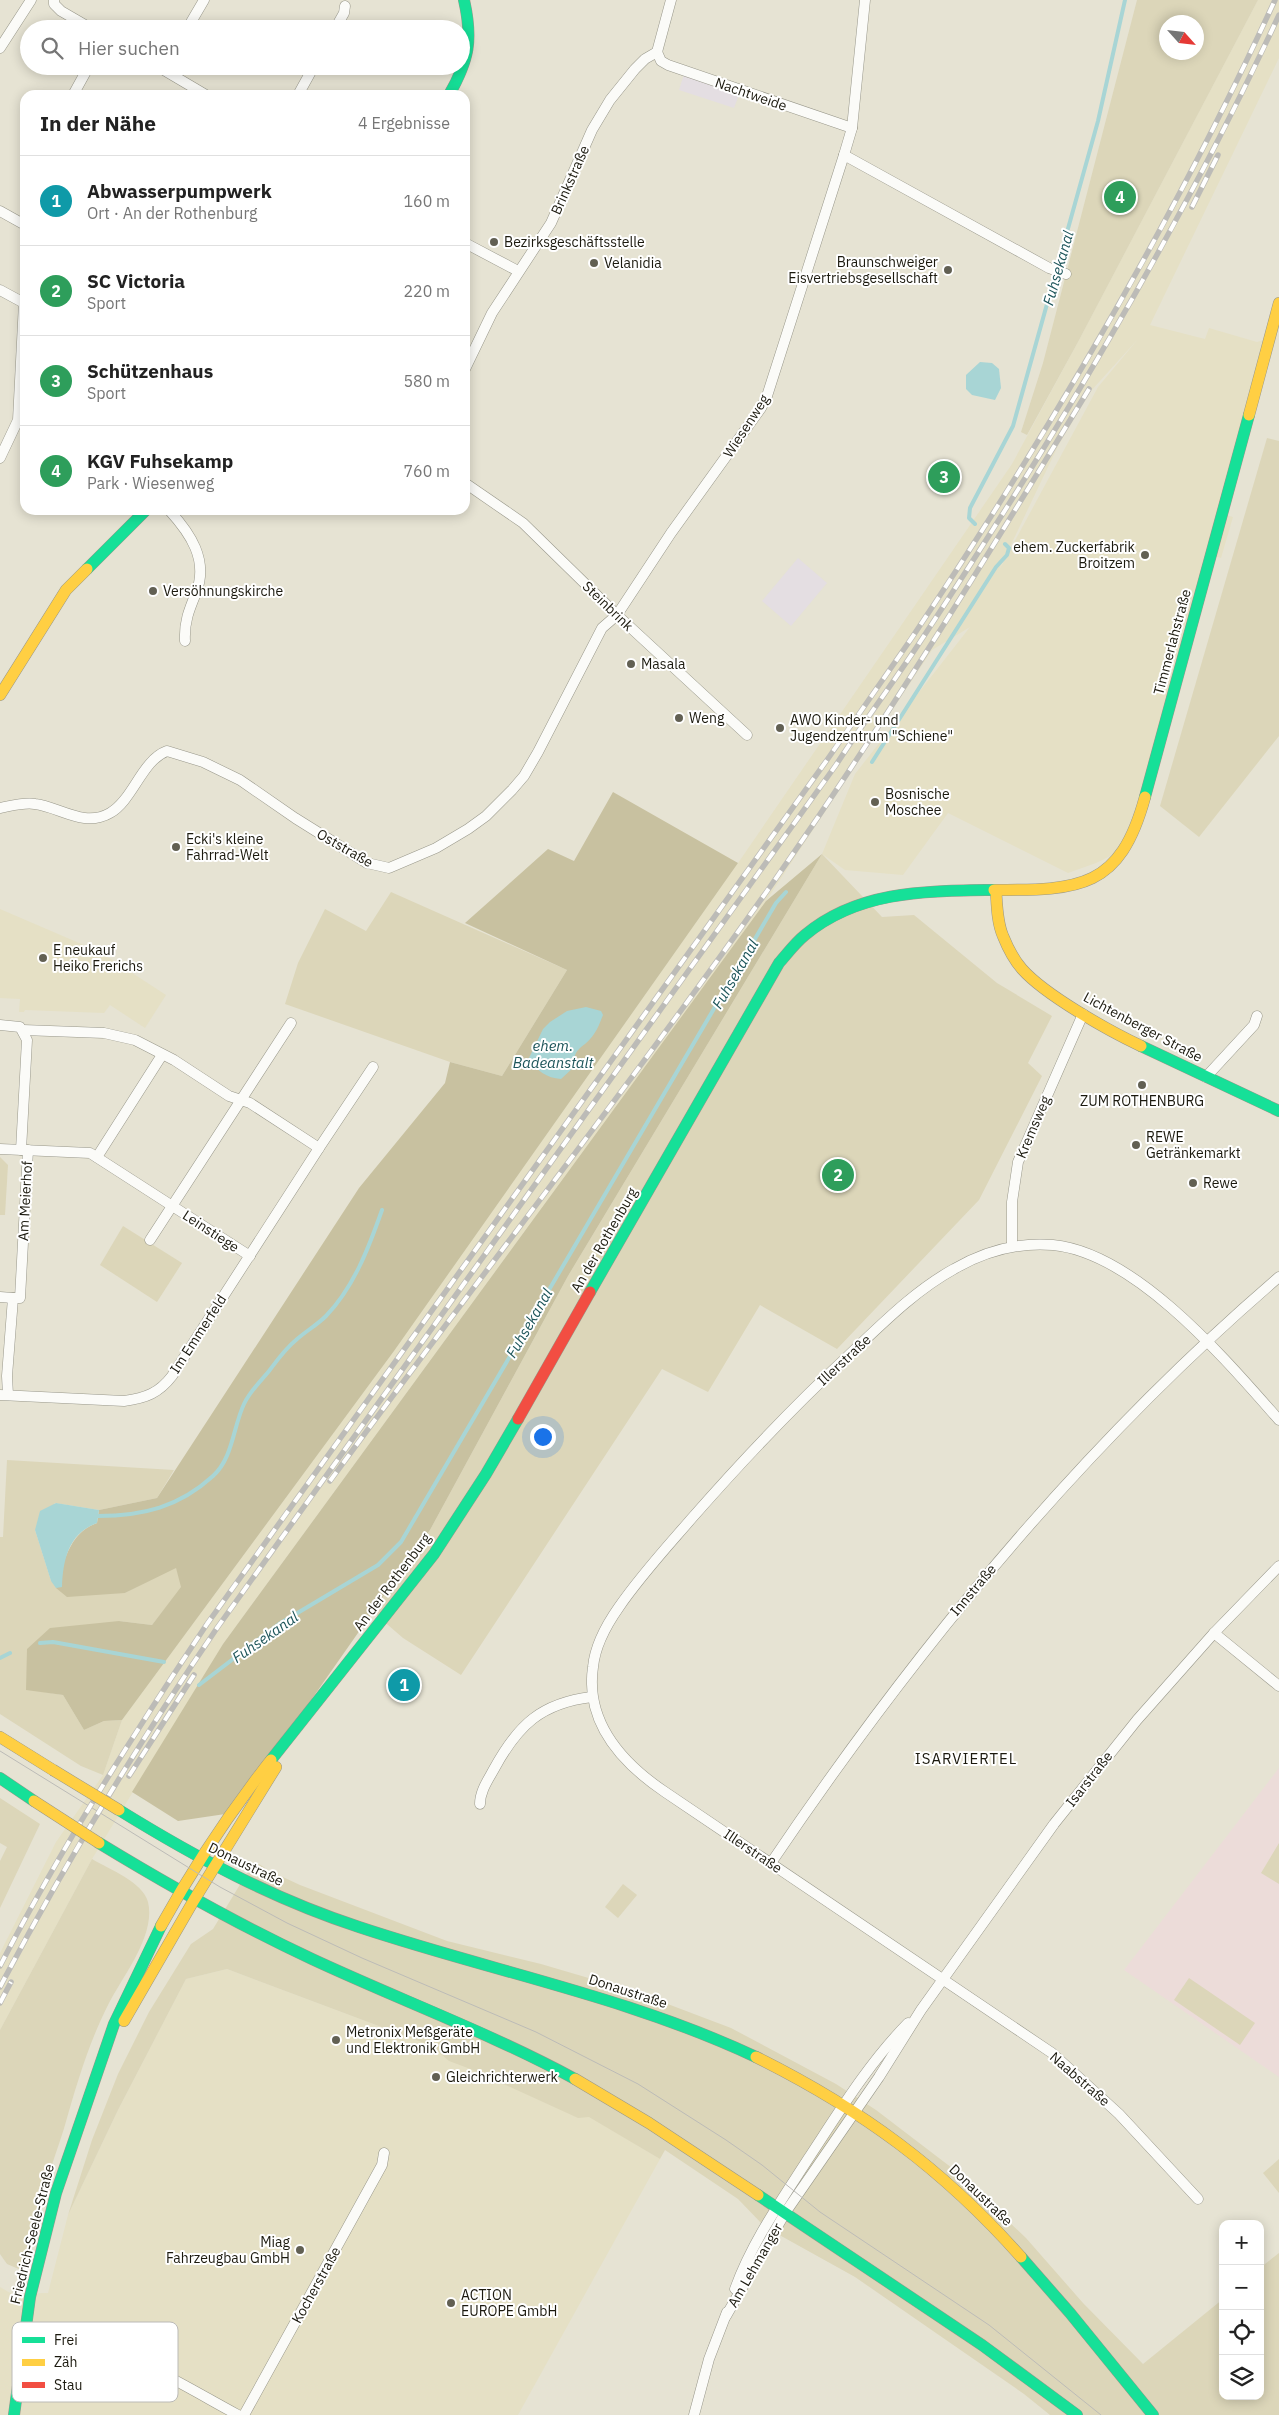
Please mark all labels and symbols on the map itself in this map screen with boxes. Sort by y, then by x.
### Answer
north arrow [1159,15,1204,60]
street label: Nachtweide [713,73,790,115]
street label: Brinkstraße [547,142,593,217]
pin: 4 [1104,178,1136,216]
water label: Fuhsekanal [1038,228,1078,308]
place label: Bezirksgeschäftsstelle [504,233,645,251]
marker: Bezirksgeschäftsstelle [488,236,500,248]
place label: Braunschweiger Eisvertriebsgesellschaft [788,253,938,287]
place label: Velanidia [604,254,662,272]
marker: Velanidia [588,257,600,269]
marker: Braunschweiger Eisvertriebsgesellschaft [942,264,954,276]
street label: Wiesenweg [719,390,773,461]
pin: 3 [928,458,960,496]
place label: ehem. Zuckerfabrik Broitzem [1013,538,1136,572]
marker: ehem. Zuckerfabrik Broitzem [1139,549,1151,561]
street label: Steinbrink [579,577,638,635]
place label: Versöhnungskirche [163,582,284,600]
marker: Versöhnungskirche [147,585,159,597]
street label: Timmerlahstraße [1149,587,1195,697]
place label: Masala [641,655,686,673]
marker: Masala [625,658,637,670]
place label: Weng [689,709,725,727]
place label: AWO Kinder- und Jugendzentrum "Schiene" [790,711,953,745]
marker: Weng [673,712,685,724]
marker: AWO Kinder- und Jugendzentrum "Schiene" [774,722,786,734]
place label: Bosnische Moschee [885,785,950,819]
marker: Bosnische Moschee [869,796,881,808]
street label: Oststraße [313,825,377,872]
place label: Ecki's kleine Fahrrad-Welt [186,830,269,864]
marker: Ecki's kleine Fahrrad-Welt [170,841,182,853]
water label: Fuhsekanal [708,936,762,1012]
place label: E neukauf Heiko Frerichs [53,941,143,975]
marker: E neukauf Heiko Frerichs [37,952,49,964]
street label: Lichtenberger Straße [1080,988,1206,1066]
water label: ehem. Badeanstalt [513,1036,595,1072]
marker: ZUM ROTHENBURG [1136,1079,1148,1091]
street label: Kremsweg [1012,1092,1054,1161]
place label: ZUM ROTHENBURG [1080,1092,1204,1110]
place label: REWE Getränkemarkt [1146,1128,1241,1162]
marker: REWE Getränkemarkt [1130,1139,1142,1151]
pin: 2 [822,1156,854,1194]
street label: Am Meierhof [14,1160,36,1241]
place label: Rewe [1203,1174,1238,1192]
marker: Rewe [1187,1177,1199,1189]
street label: An der Rothenburg [567,1184,642,1296]
street label: Leinstiege [179,1206,243,1256]
water label: Fuhsekanal [502,1285,556,1361]
street label: Im Emmerfeld [166,1291,230,1377]
street label: Illerstraße [813,1330,875,1389]
your location [530,1424,556,1450]
street label: An der Rothenburg [349,1529,435,1634]
street label: Innstraße [946,1560,1000,1620]
water label: Fuhsekanal [228,1607,302,1667]
pin: 1 [388,1666,420,1704]
street label: Isarstraße [1062,1747,1117,1810]
district label: ISARVIERTEL [915,1749,1017,1768]
street label: Illerstraße [720,1825,786,1877]
street label: Donaustraße [205,1838,287,1890]
street label: Donaustraße [586,1970,670,2012]
place label: Metronix Meßgeräte und Elektronik GmbH [346,2023,480,2057]
marker: Metronix Meßgeräte und Elektronik GmbH [330,2034,342,2046]
street label: Naabstraße [1046,2048,1114,2110]
place label: Gleichrichterwerk [446,2068,559,2086]
marker: Gleichrichterwerk [430,2071,442,2083]
street label: Donaustraße [945,2160,1017,2230]
street label: Friedrich-Seele-Straße [6,2162,58,2306]
street label: Am Lehmanger [724,2219,786,2311]
place label: Miag Fahrzeugbau GmbH [166,2233,291,2267]
street label: Kocherstraße [288,2243,345,2327]
marker: Miag Fahrzeugbau GmbH [294,2244,306,2256]
place label: ACTION EUROPE GmbH [461,2286,557,2320]
marker: ACTION EUROPE GmbH [445,2297,457,2309]
legend [12,2322,178,2402]
text: Frei [54,2331,78,2349]
text: Zäh [54,2353,78,2371]
text: Stau [54,2376,82,2394]

